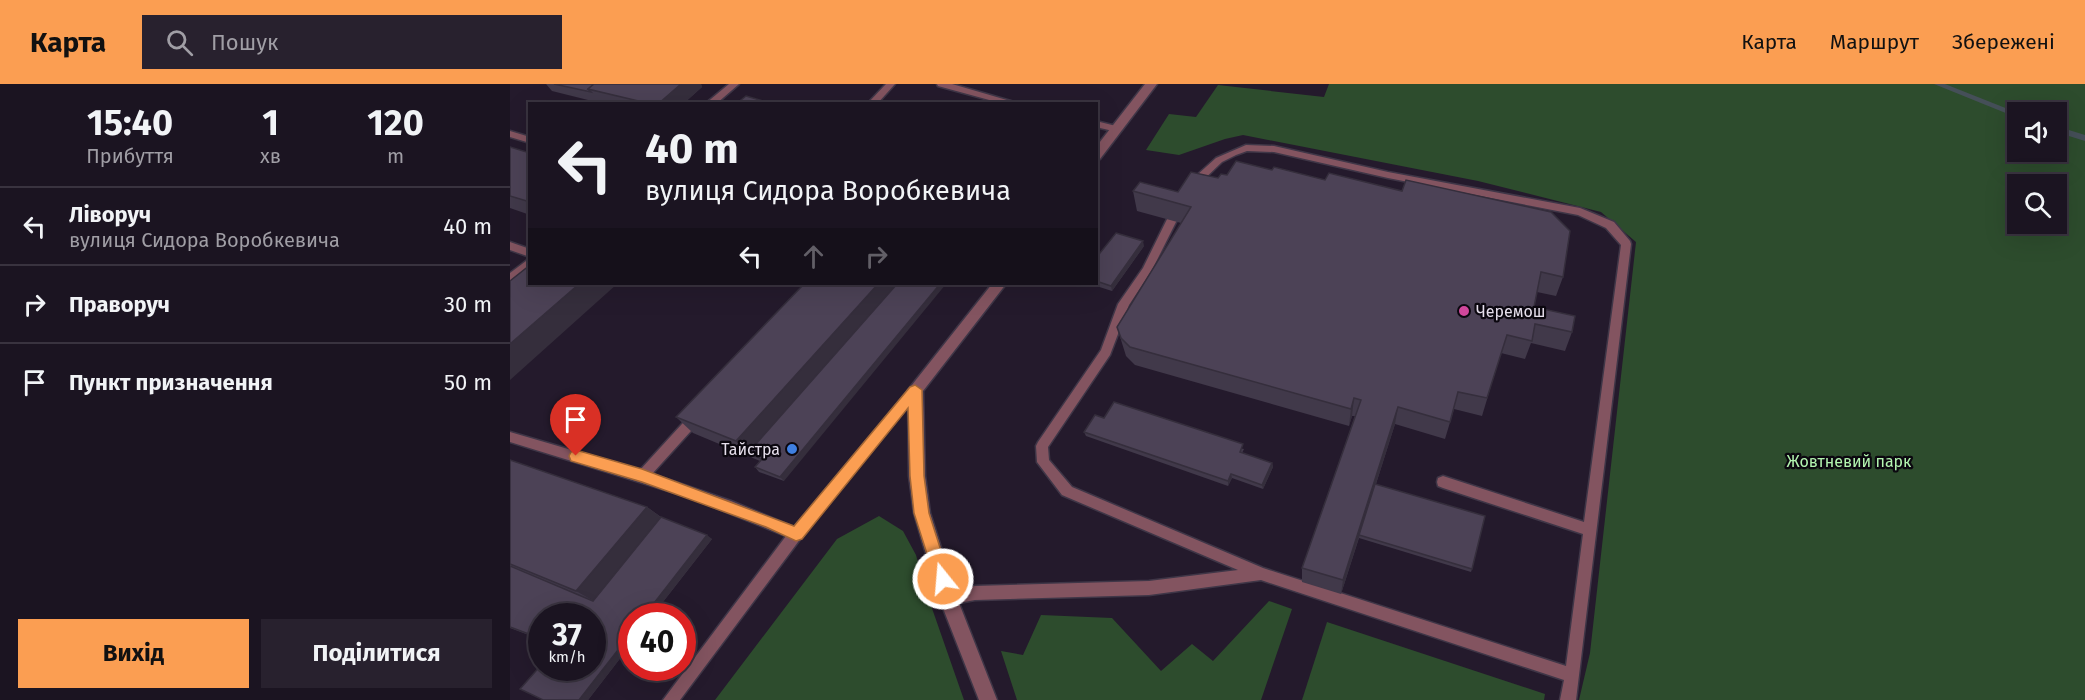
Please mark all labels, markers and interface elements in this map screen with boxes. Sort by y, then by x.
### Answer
search box [142,15,562,69]
text: Карта [30,26,106,59]
icon: search [163,26,196,59]
text: Пошук [211,29,278,56]
text: Карта [1741,29,1797,55]
text: Маршрут [1830,29,1919,55]
text: Збережені [1952,29,2055,55]
text: 15:40 [87,101,173,145]
text: 1 [262,101,279,145]
text: 120 [367,101,424,145]
map controls [2007,102,2067,234]
button: sound [2007,102,2067,162]
text: 40 m [645,124,739,174]
icon: left [546,126,624,204]
text: Прибуття [86,144,174,168]
text: хв [260,144,281,168]
text: m [387,144,404,168]
button: search [2007,174,2067,234]
text: вулиця Сидора Воробкевича [645,175,1011,207]
text: Ліворуч [69,201,151,228]
icon: left [18,210,51,243]
text: 40 m [443,213,492,240]
text: вулиця Сидора Воробкевича [69,228,340,252]
icon: left [734,240,767,273]
icon: ahead [797,240,830,273]
icon: right [860,240,893,273]
icon: right [18,288,51,321]
text: Праворуч [69,291,170,318]
text: 30 m [444,291,492,318]
place label: Черемош [1476,302,1546,321]
marker: Черемош [1457,304,1471,318]
icon: arrive [18,366,51,399]
text: Пункт призначення [69,369,273,396]
text: 50 m [444,369,492,396]
pin [550,394,601,456]
icon: arrive [559,403,592,436]
place label: Тайстра [721,440,780,459]
marker: Тайстра [785,442,799,456]
park label: Жовтневий парк [1787,452,1912,471]
position arrow [911,547,975,611]
speed limit sign: 40 [618,603,696,681]
text: 37 [552,617,582,653]
button: Вихід [18,619,249,688]
button: Поділитися [261,619,492,688]
text: km/h [548,648,586,666]

